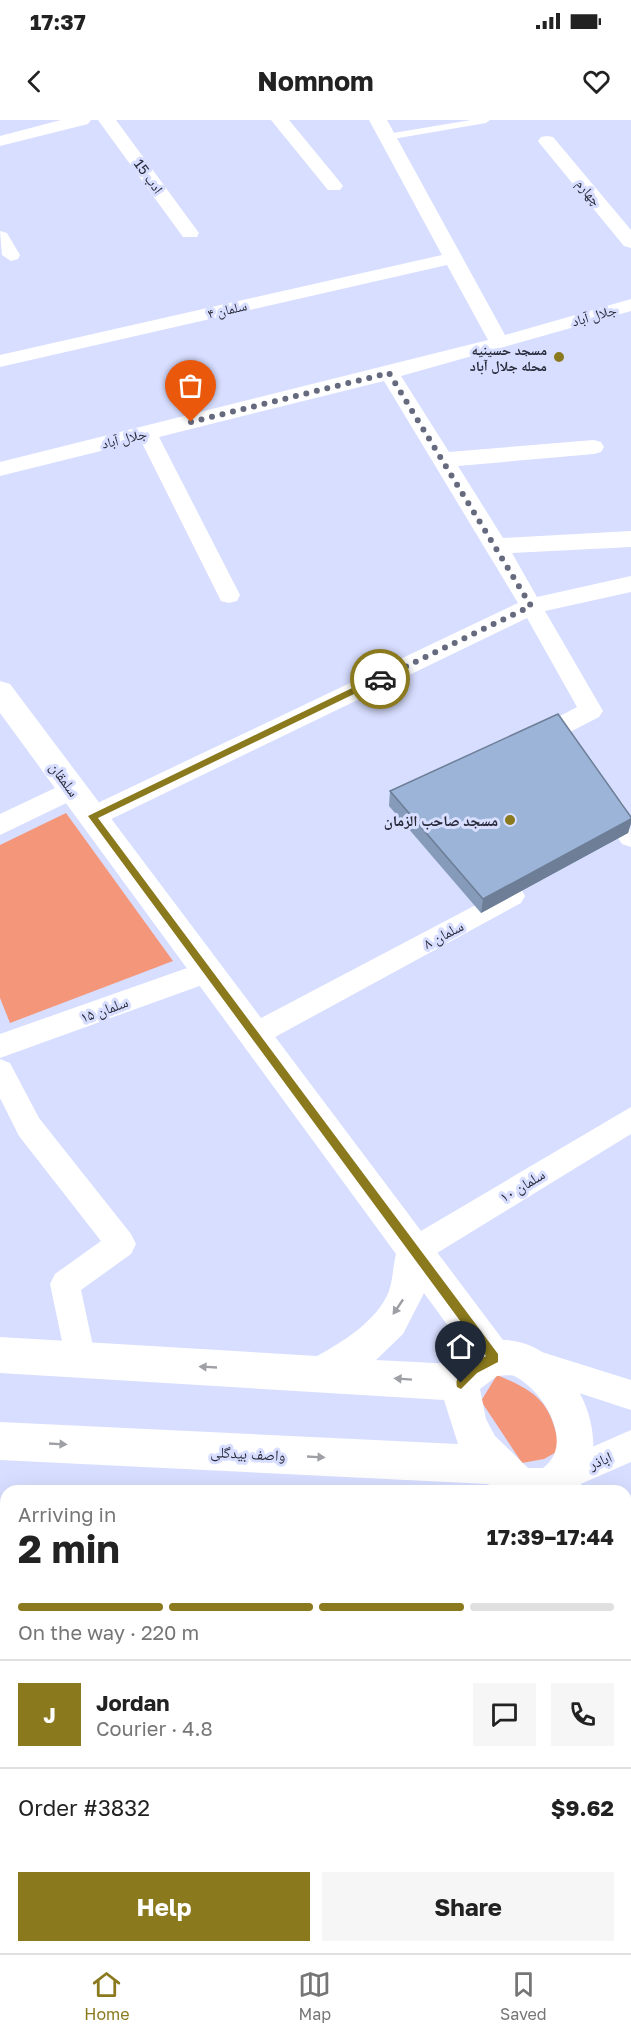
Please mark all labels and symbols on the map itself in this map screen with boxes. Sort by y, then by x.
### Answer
street label: ادب 15 [130,155,167,197]
street label: چهارم [571,175,605,210]
street label: سلمان ۴ [206,296,249,323]
street label: جلال آباد [570,300,619,330]
place label: مسجد حسینیه محله جلال آباد [470,341,547,374]
marker: مسجد حسینیه محله جلال آباد [552,350,566,364]
pin [165,360,216,422]
street label: جلال آباد [100,424,149,453]
courier [350,649,410,709]
street label: سلمقان [45,758,84,801]
place label: مسجد صاحب الزمان [384,811,498,830]
marker: مسجد صاحب الزمان [503,813,517,827]
street label: سلمان ۸ [420,916,467,954]
street label: سلمان ۱۵ [78,992,131,1028]
street label: سلمان ۱۰ [496,1164,549,1207]
one-way arrow [393,1299,404,1315]
pin [435,1321,486,1383]
one-way arrow [199,1363,218,1372]
one-way arrow [393,1375,412,1384]
one-way arrow [49,1439,68,1448]
street label: واصف بیدگلی [210,1442,286,1466]
street label: اباذر [585,1447,615,1474]
one-way arrow [307,1452,326,1461]

